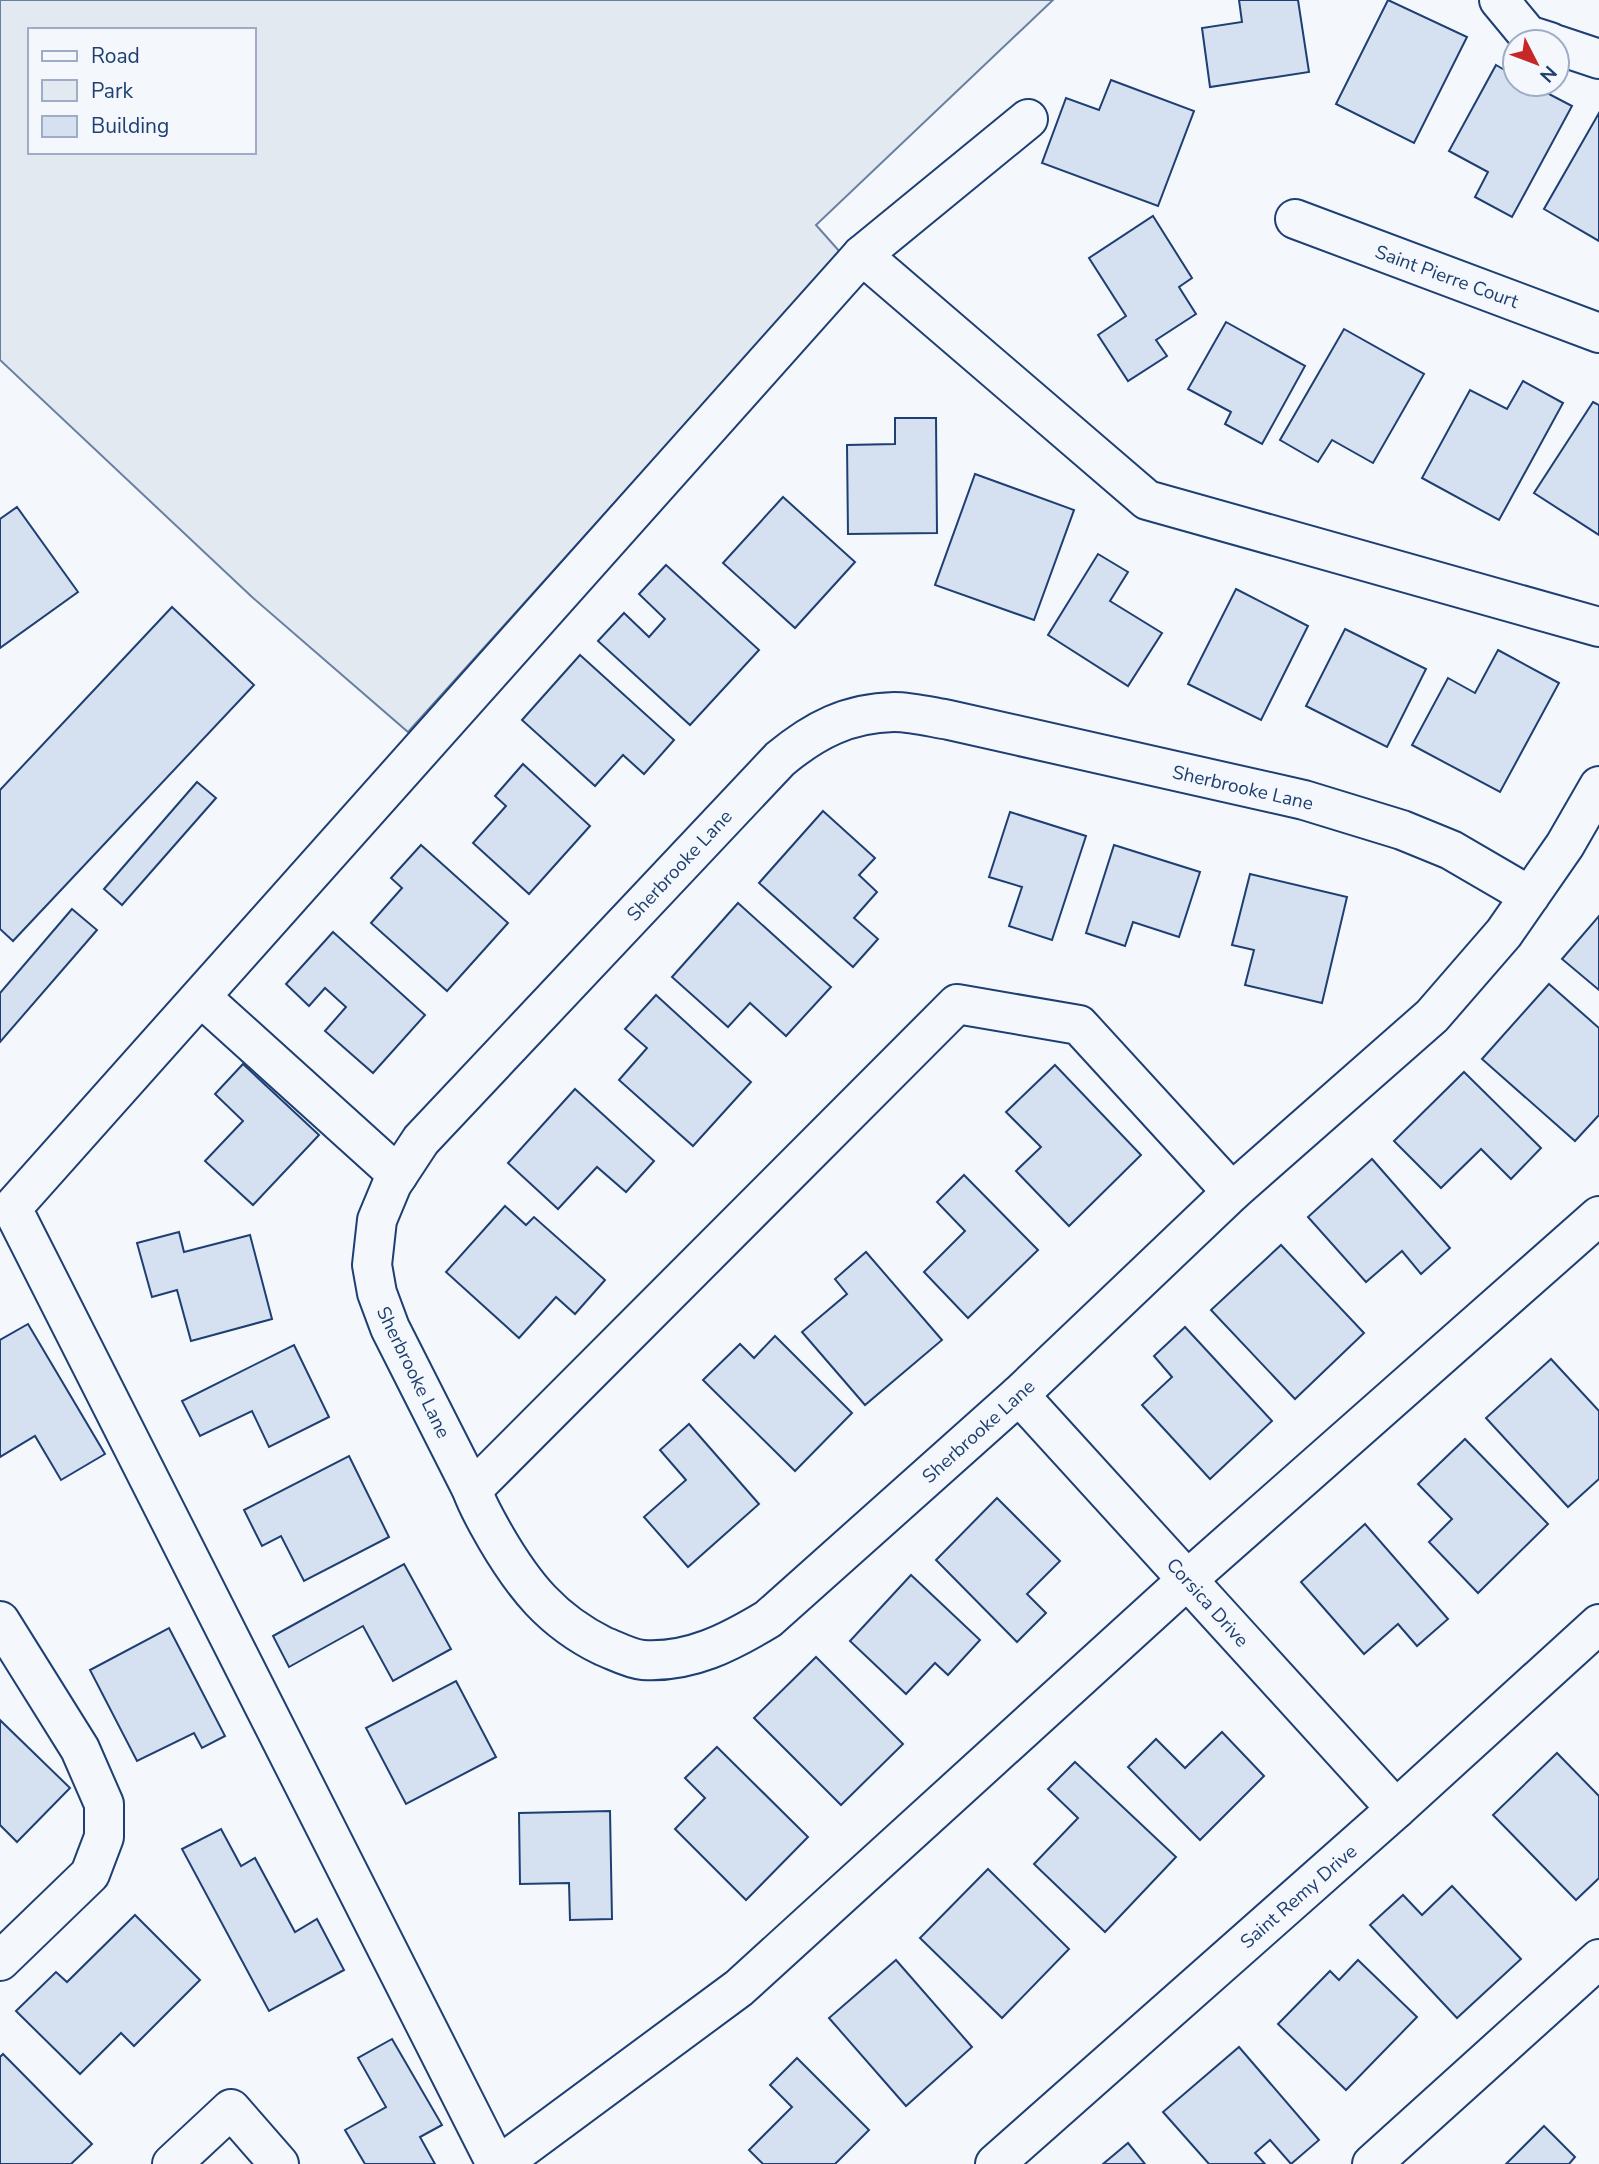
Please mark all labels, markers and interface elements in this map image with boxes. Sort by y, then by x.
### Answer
legend [28,28,256,154]
north arrow [1501,28,1571,98]
text: Road [91,42,140,70]
text: N [1533,60,1562,88]
text: Park [91,77,133,105]
text: Building [91,112,169,140]
street label: Saint Pierre Court [1371,239,1522,315]
street label: Sherbrooke Lane [1170,759,1316,817]
street label: Sherbrooke Lane [621,804,738,927]
street label: Sherbrooke Lane [370,1302,456,1443]
street label: Sherbrooke Lane [917,1374,1041,1490]
street label: Corsica Drive [1160,1552,1254,1653]
street label: Saint Remy Drive [1235,1839,1363,1955]

